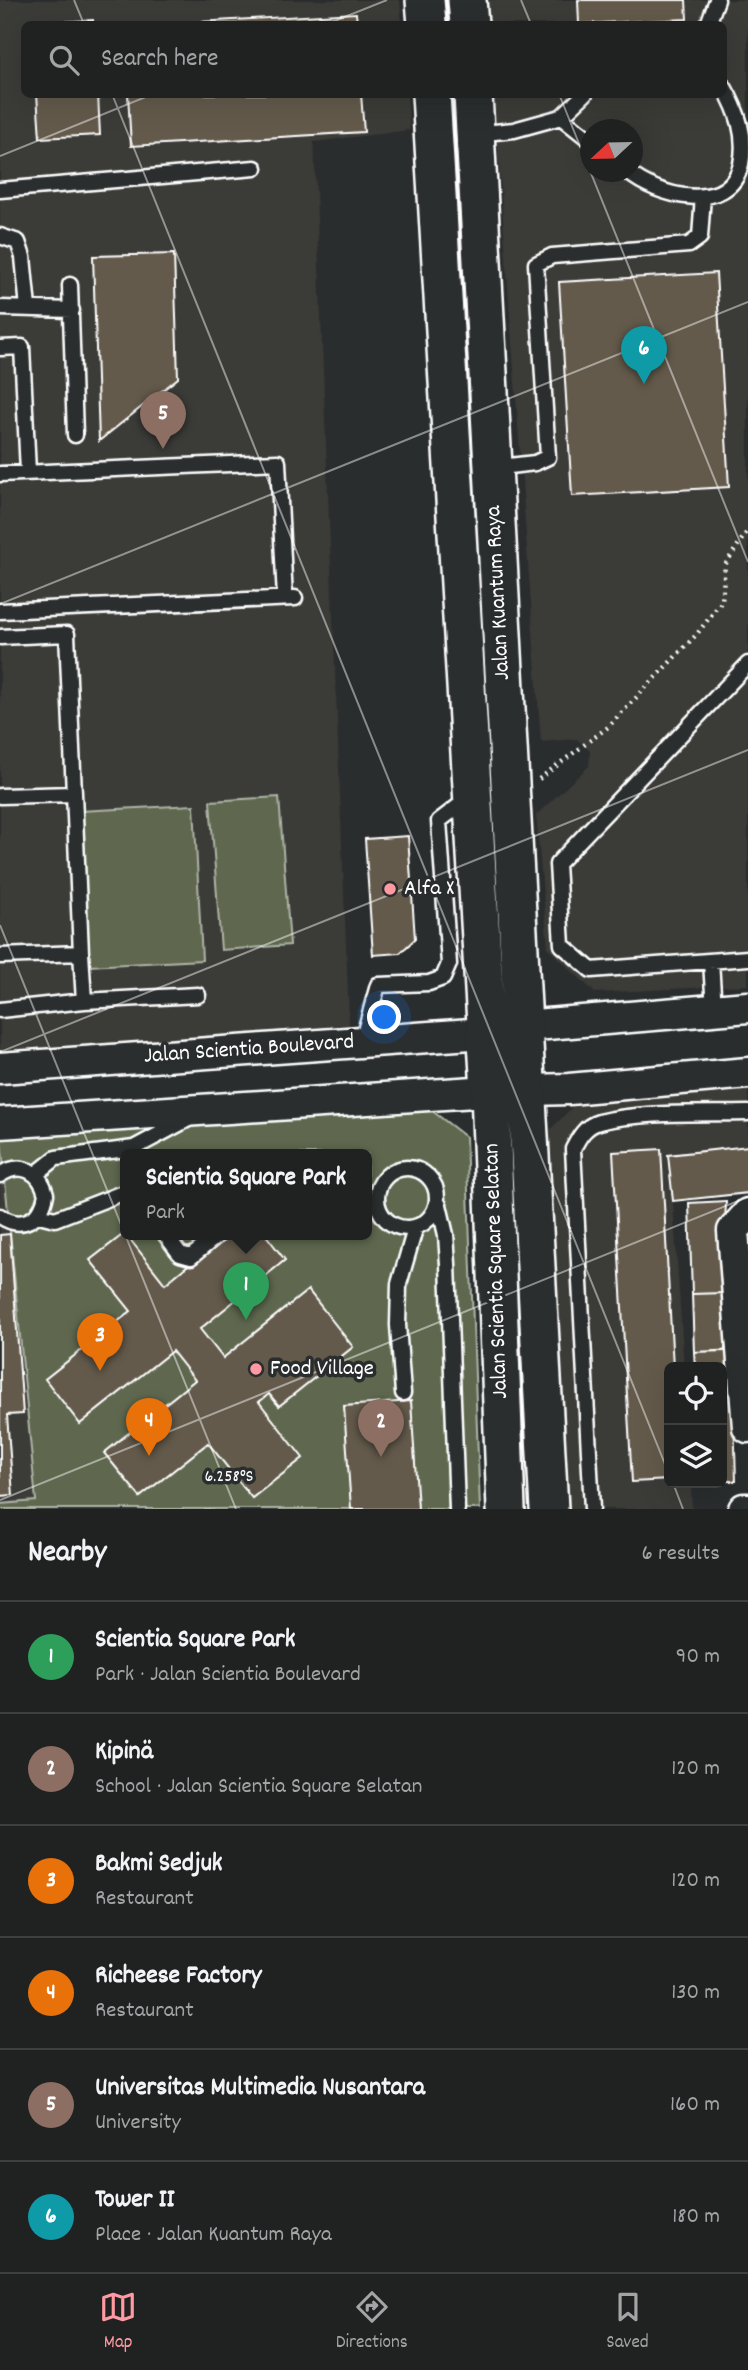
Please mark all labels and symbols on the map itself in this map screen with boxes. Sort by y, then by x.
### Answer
north arrow [580,119,643,182]
pin: 6 [621,326,667,384]
pin: 5 [140,391,186,449]
street label: Jalan Kuantum Raya [478,504,520,681]
place label: Alfa X [404,873,454,906]
marker: Alfa X [382,881,398,897]
your location [367,1000,401,1034]
street label: Jalan Scientia Boulevard [143,1026,355,1074]
street label: Jalan Scientia Square Selatan [476,1143,518,1399]
pin: 1 [223,1262,269,1320]
pin: 3 [77,1313,123,1371]
place label: Food Village [270,1353,374,1386]
marker: Food Village [248,1361,264,1377]
pin: 4 [126,1398,172,1456]
pin: 2 [358,1399,404,1457]
text: 6.258°S [205,1465,254,1490]

